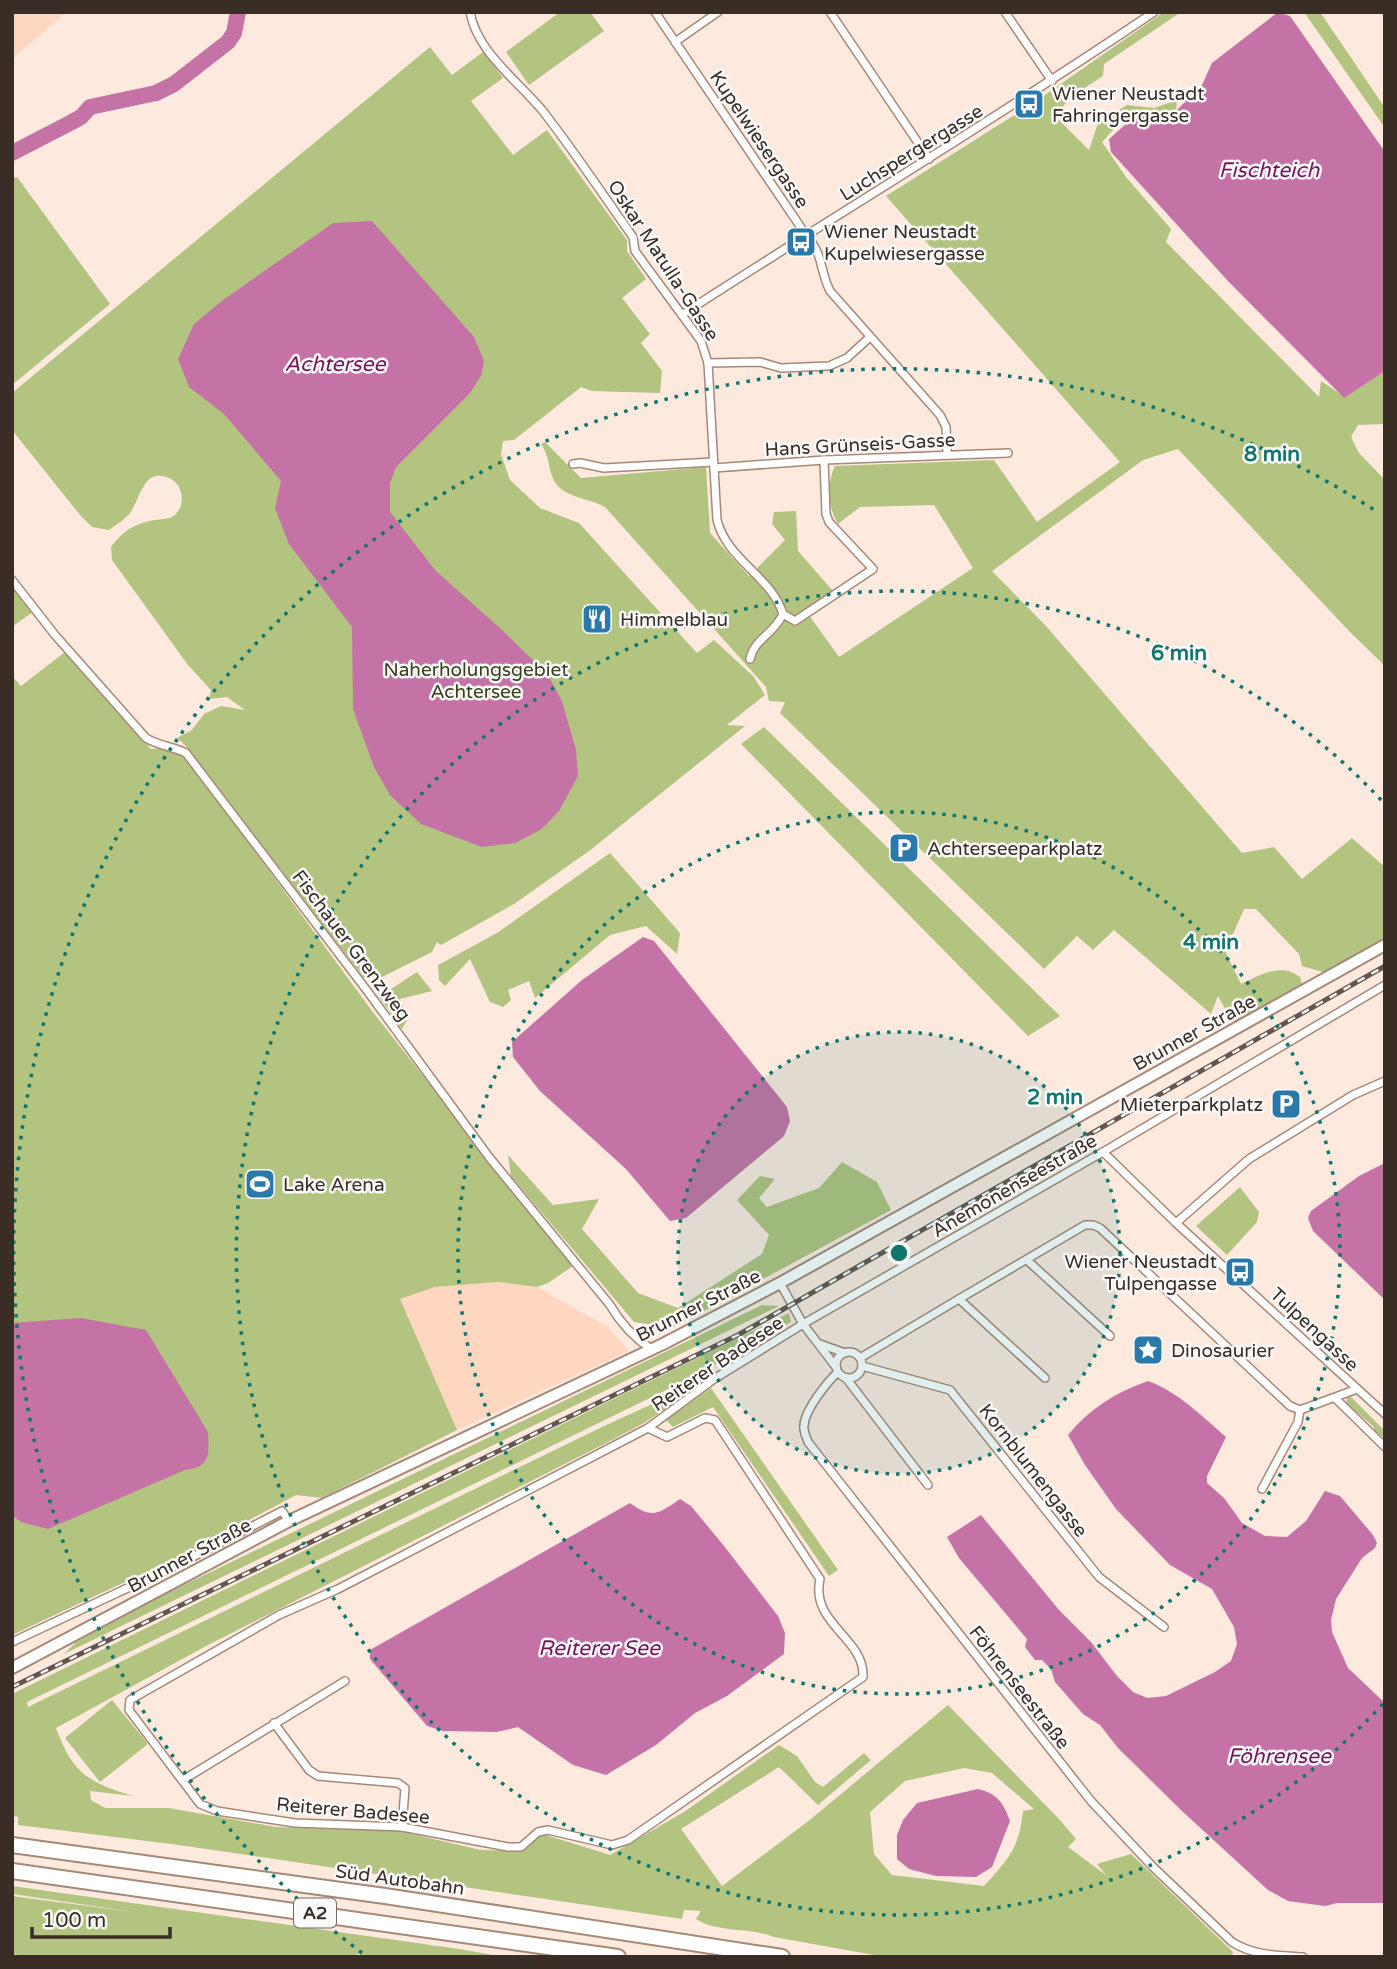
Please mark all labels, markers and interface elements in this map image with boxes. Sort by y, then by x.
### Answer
street label: Kupelwiesergasse [705,67,813,212]
place label: Wiener Neustadt Fahringergasse [1052,83,1205,127]
bus stop icon: Wiener Neustadt Fahringergasse [1012,87,1046,121]
street label: Luchspergergasse [836,100,987,206]
water label: Fischteich [1219,158,1320,183]
street label: Oskar Matulla-Gasse [603,176,723,345]
place label: Wiener Neustadt Kupelwiesergasse [824,221,985,265]
bus stop icon: Wiener Neustadt Kupelwiesergasse [784,225,818,259]
water label: Achtersee [285,352,387,377]
street label: Hans Grünseis-Gasse [764,429,956,461]
text: 8 min [1244,442,1300,467]
restaurant icon: Himmelblau [580,602,614,636]
place label: Himmelblau [620,609,728,631]
text: 6 min [1151,641,1207,666]
park label: Naherholungsgebiet Achtersee [383,659,569,703]
parking icon: Achterseeparkplatz [887,831,921,865]
place label: Achterseeparkplatz [927,838,1102,860]
street label: Fischauer Grenzweg [287,866,415,1025]
text: 4 min [1183,930,1239,955]
street label: Brunner Straße [1129,990,1260,1076]
text: 2 min [1027,1085,1083,1110]
parking icon: Mieterparkplatz [1269,1087,1303,1121]
place label: Mieterparkplatz [1120,1094,1263,1116]
street label: Anemonenseestraße [928,1130,1101,1242]
sports icon: Lake Arena [243,1167,277,1201]
place label: Lake Arena [283,1174,385,1196]
centre of rings [887,1241,911,1265]
place label: Wiener Neustadt Tulpengasse [1064,1251,1217,1295]
bus stop icon: Wiener Neustadt Tulpengasse [1223,1255,1257,1289]
street label: Brunner Straße [633,1265,764,1347]
street label: Tulpengasse [1266,1283,1363,1376]
street label: Reiterer Badesee [648,1312,788,1416]
place icon: Dinosaurier [1131,1333,1165,1367]
place label: Dinosaurier [1171,1340,1275,1362]
street label: Kornblumengasse [974,1400,1092,1542]
street label: Brunner Straße [124,1514,255,1598]
street label: Föhrenseestraße [964,1622,1074,1754]
water label: Reiterer See [538,1636,661,1661]
water label: Föhrensee [1227,1744,1332,1769]
street label: Reiterer Badesee [275,1793,431,1829]
street label: Süd Autobahn [334,1860,466,1900]
scale bar [32,1896,170,1940]
road number: A2 [294,1898,336,1927]
text: 100 m [42,1908,106,1933]

